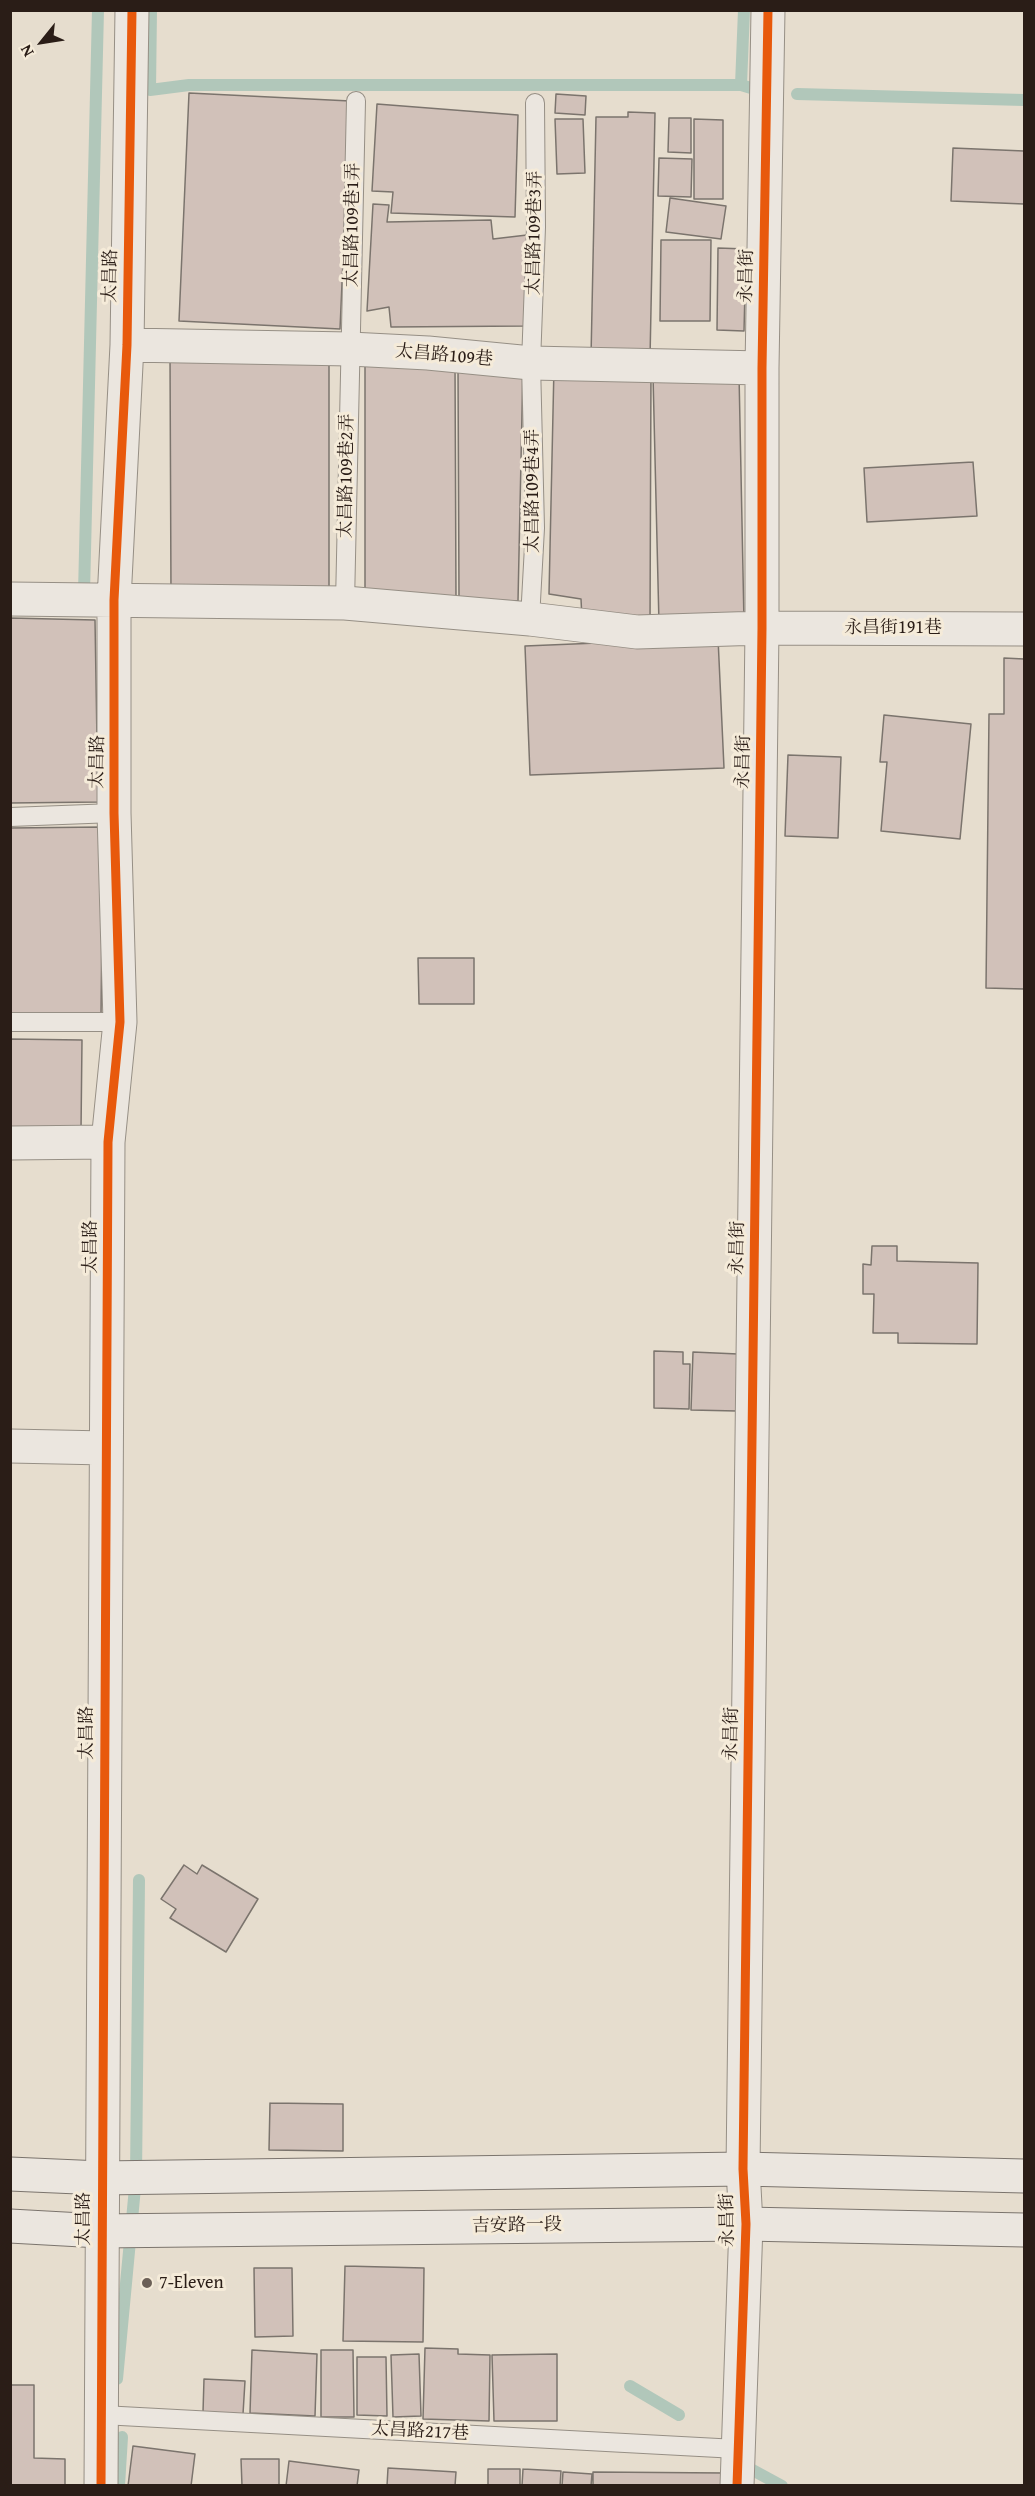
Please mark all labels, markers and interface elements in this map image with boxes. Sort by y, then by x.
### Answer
north arrow [12,12,72,72]
text: N [13,40,39,62]
street label: 太昌路109巷1弄 [341,162,365,288]
street label: 太昌路109巷3弄 [523,170,547,296]
street label: 太昌路 [100,249,122,303]
street label: 永昌街 [736,249,758,303]
street label: 太昌路109巷 [394,341,494,371]
street label: 太昌路109巷2弄 [335,413,359,539]
street label: 太昌路109巷4弄 [522,429,544,553]
street label: 永昌街191巷 [844,617,942,639]
street label: 太昌路 [87,735,109,789]
street label: 永昌街 [733,735,755,789]
street label: 太昌路 [80,1220,102,1274]
street label: 永昌街 [727,1221,749,1275]
street label: 太昌路 [76,1706,98,1760]
street label: 永昌街 [721,1707,743,1761]
street label: 太昌路 [73,2192,95,2246]
street label: 永昌街 [717,2193,739,2247]
street label: 吉安路一段 [472,2214,562,2238]
place label: 7-Eleven [159,2272,224,2294]
marker: 7-Eleven [140,2276,154,2290]
street label: 太昌路217巷 [371,2419,469,2445]

